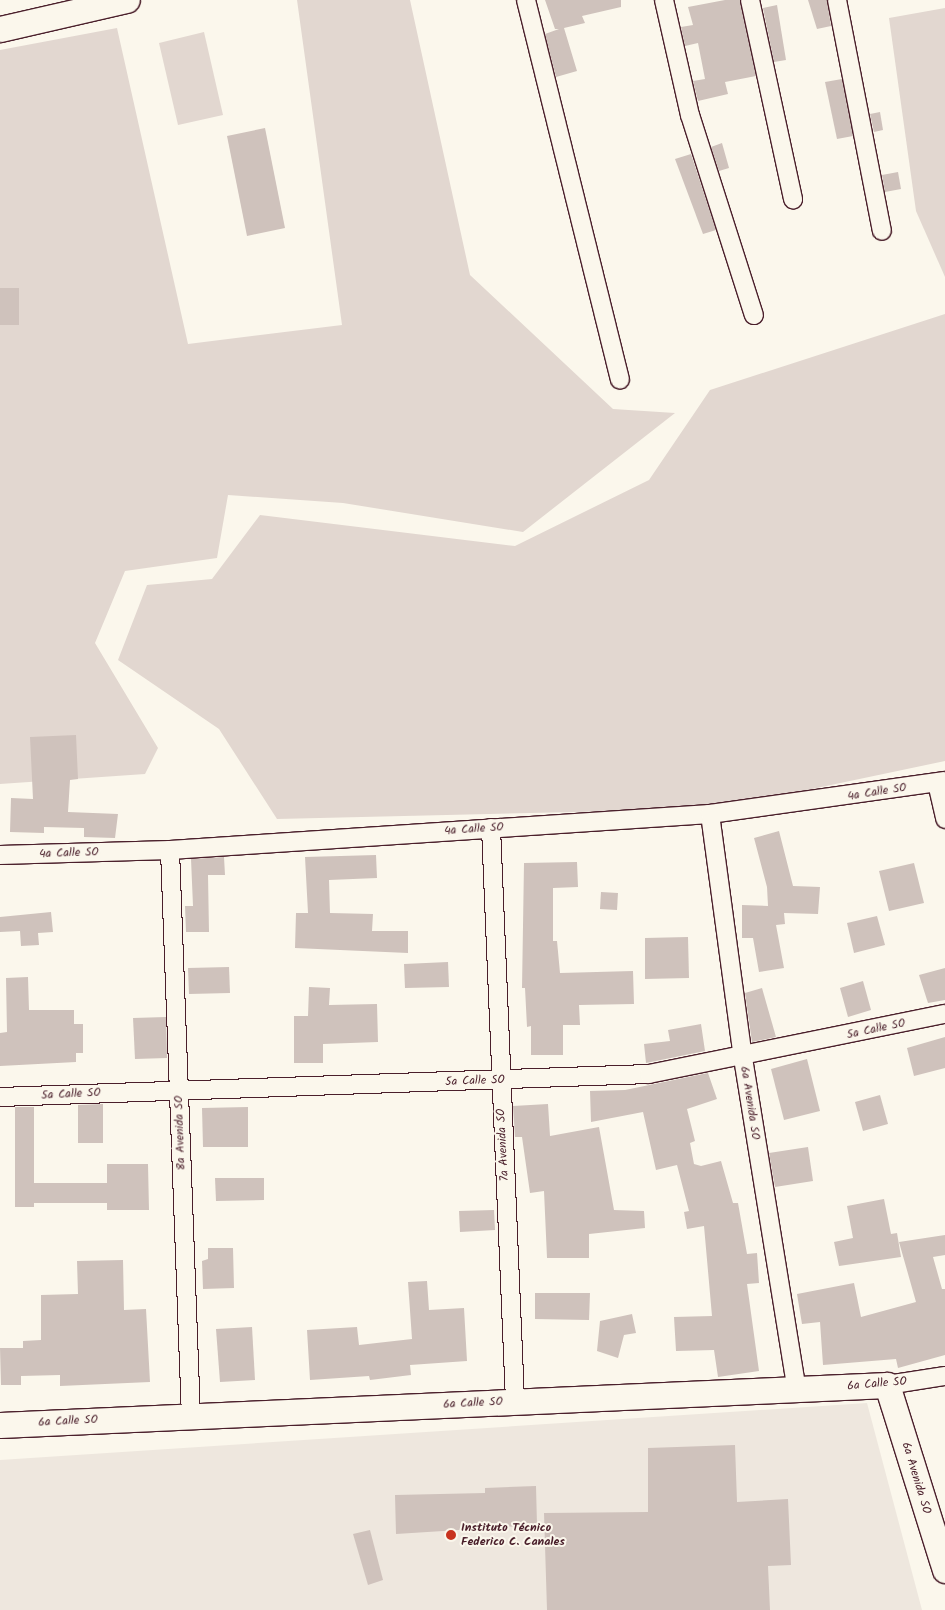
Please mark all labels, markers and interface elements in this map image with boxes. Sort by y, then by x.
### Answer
street label: 4a Calle SO [846,780,908,804]
street label: 4a Calle SO [444,820,504,838]
street label: 4a Calle SO [39,845,99,861]
street label: 5a Calle SO [845,1016,907,1042]
street label: 6a Avenida SO [737,1065,763,1141]
street label: 5a Calle SO [445,1073,505,1089]
street label: 5a Calle SO [41,1085,101,1103]
street label: 8a Avenida SO [171,1095,189,1171]
street label: 7a Avenida SO [494,1108,512,1182]
street label: 6a Calle SO [847,1374,907,1394]
street label: 6a Calle SO [443,1394,503,1412]
street label: 6a Calle SO [38,1412,98,1430]
street label: 6a Avenida SO [898,1440,934,1516]
place label: Instituto Técnico Federico C. Canales [461,1521,565,1549]
marker: Instituto Técnico Federico C. Canales [445,1529,457,1541]

